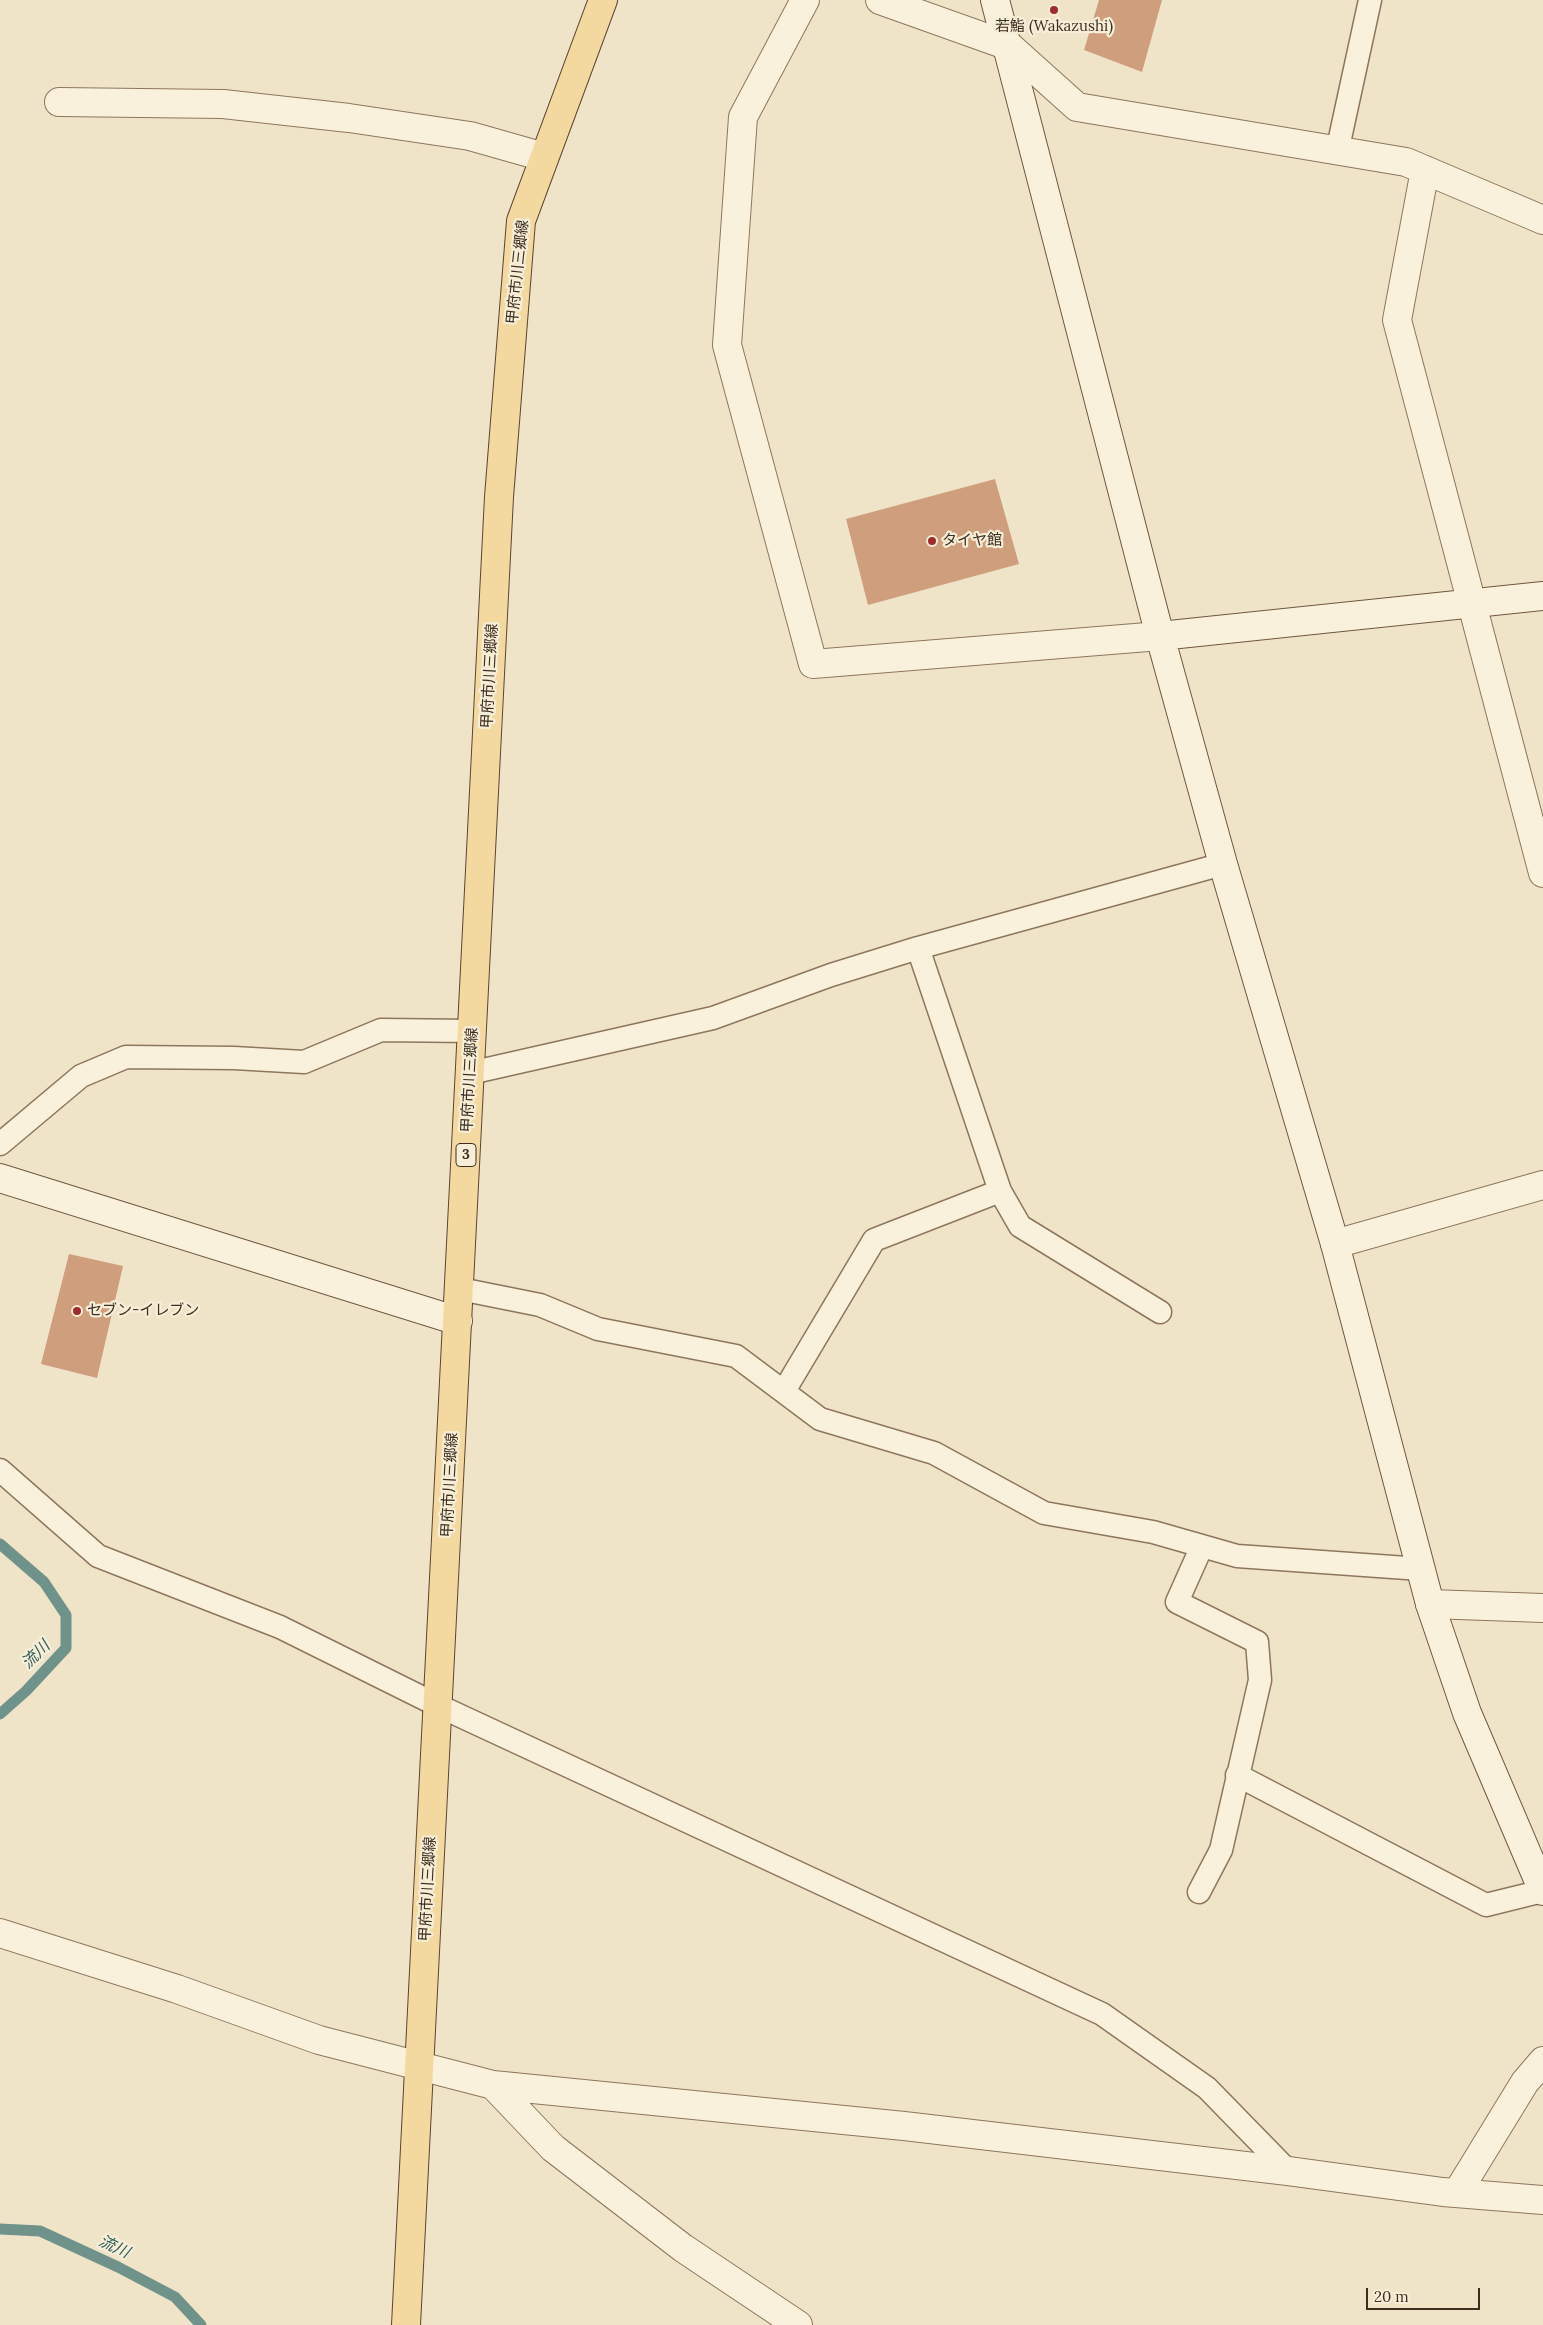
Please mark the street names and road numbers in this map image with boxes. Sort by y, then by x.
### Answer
street label: 甲府市川三郷線 [504,219,532,325]
street label: 甲府市川三郷線 [478,623,502,729]
street label: 甲府市川三郷線 [458,1027,482,1133]
road number: 3 [456,1144,476,1166]
street label: 甲府市川三郷線 [438,1432,462,1538]
street label: 甲府市川三郷線 [416,1836,440,1942]

